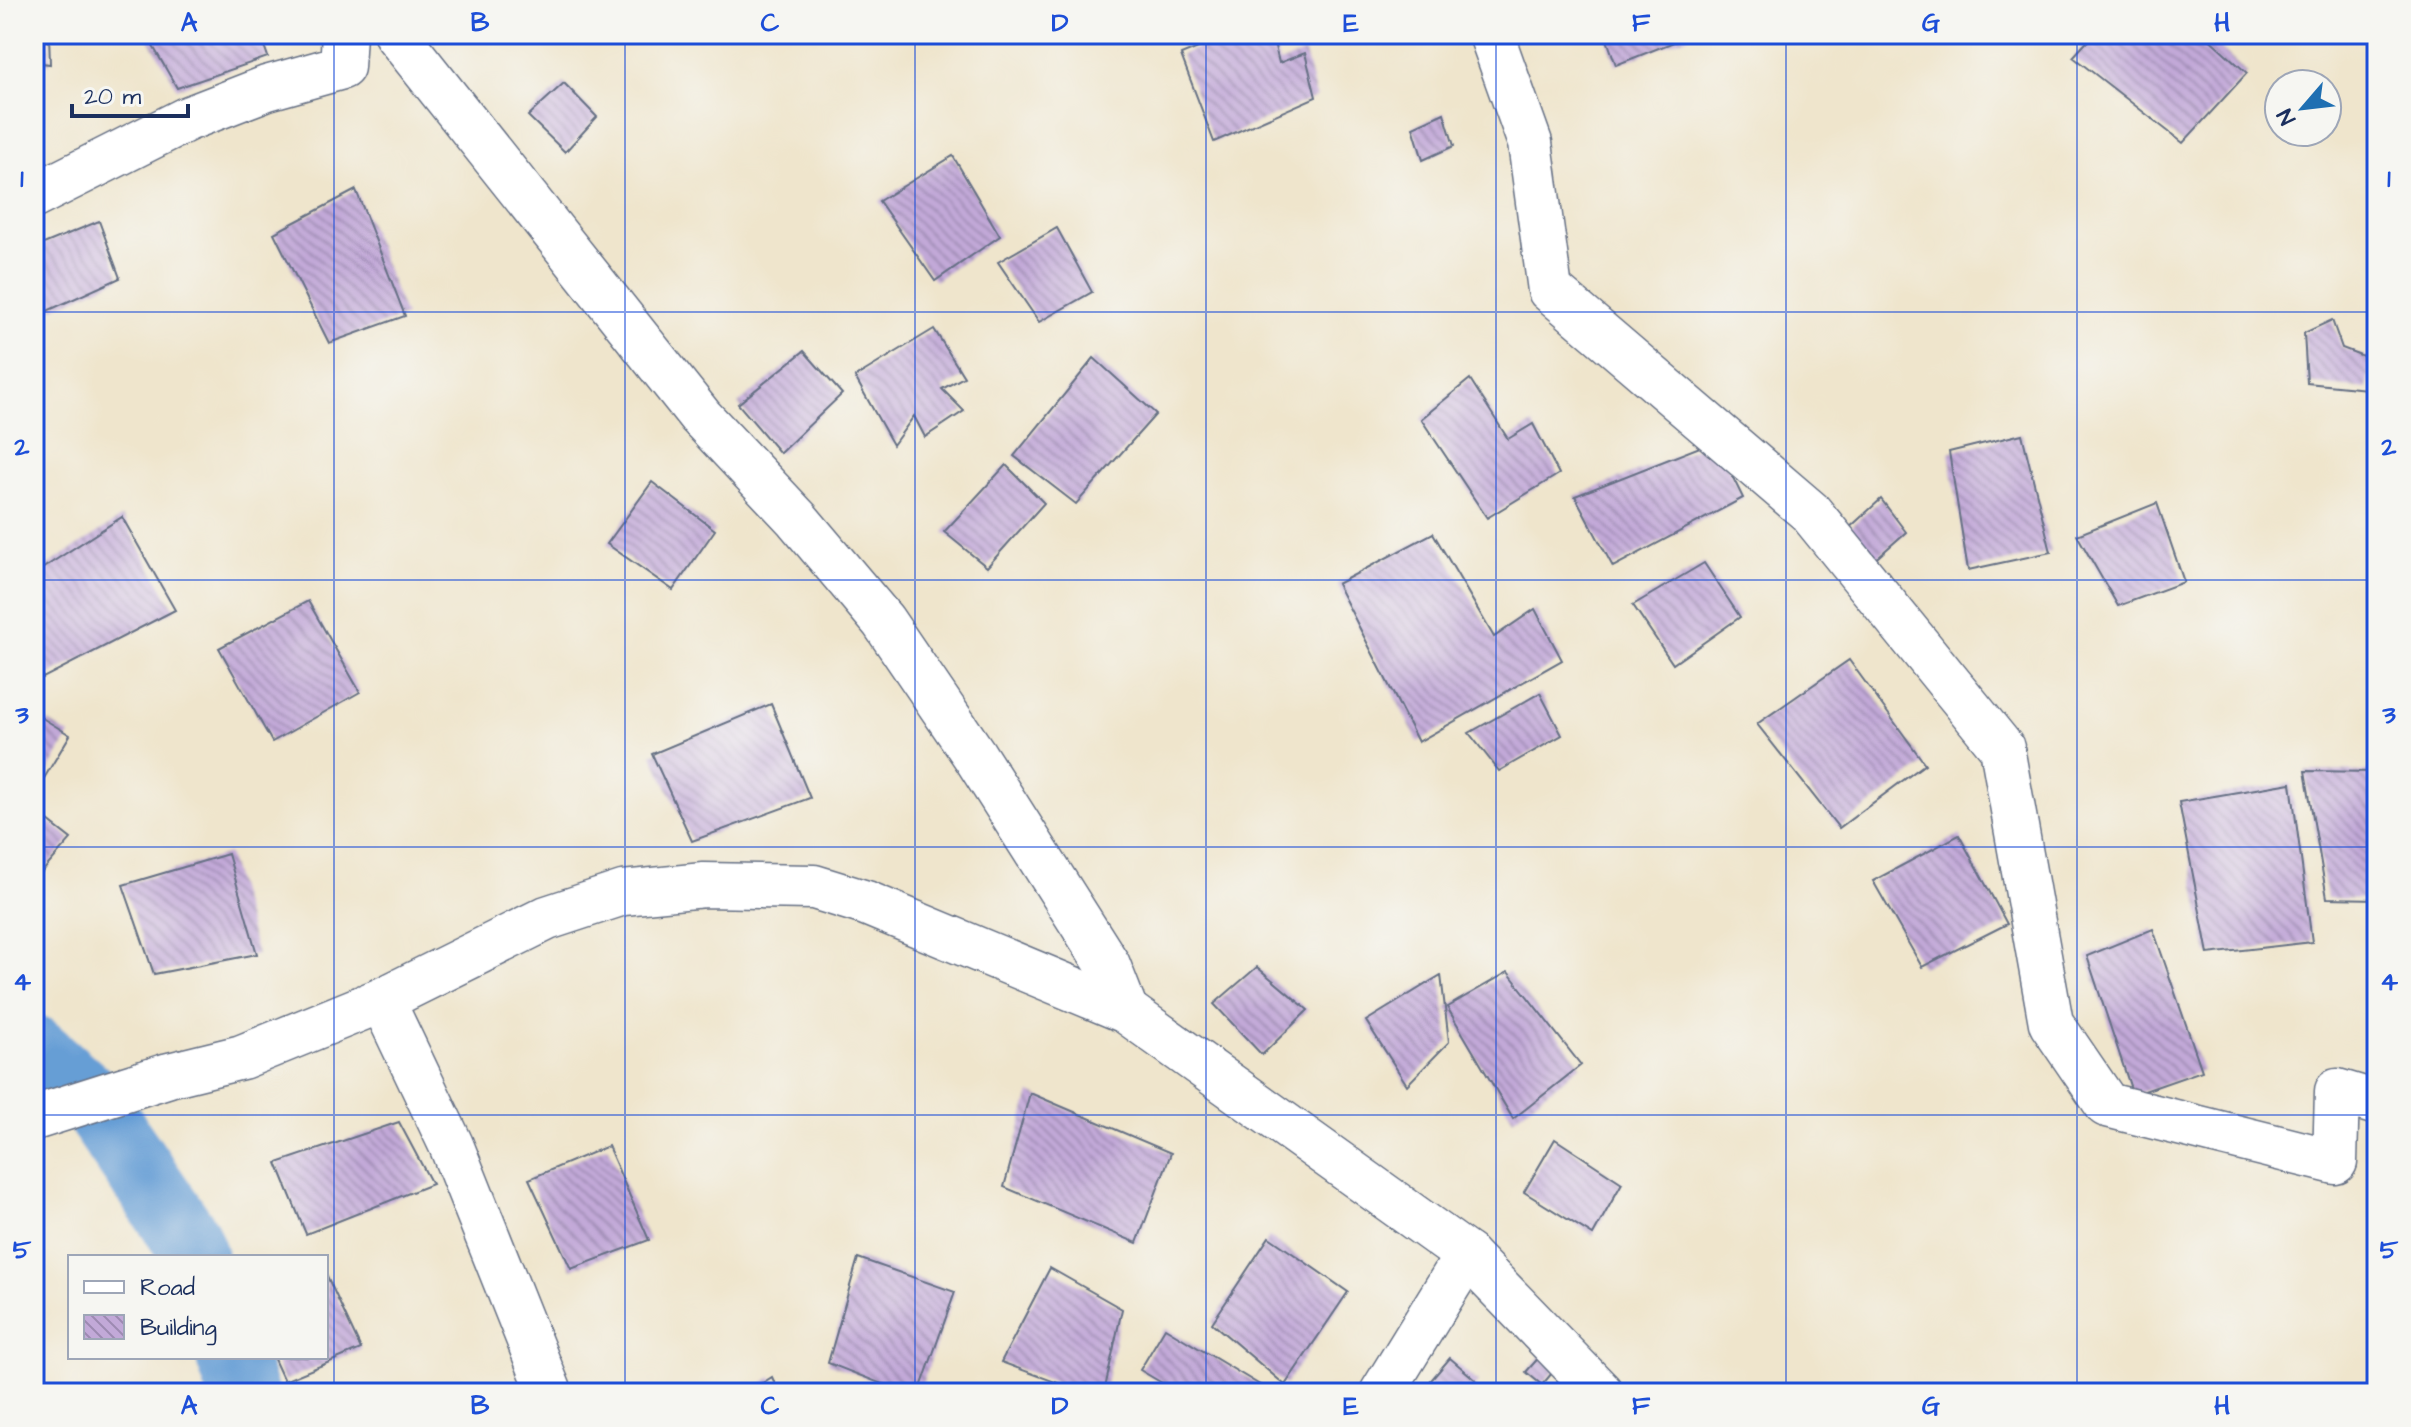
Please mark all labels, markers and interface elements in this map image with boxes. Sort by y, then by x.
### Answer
text: A [181,5,198,41]
text: B [471,5,490,41]
text: C [761,5,780,41]
text: D [1052,5,1069,41]
text: E [1343,5,1359,41]
text: F [1632,5,1651,41]
text: G [1922,5,1940,41]
text: H [2214,5,2230,41]
scale bar [72,68,188,118]
north arrow [2263,68,2343,148]
text: 20 m [84,80,141,114]
text: N [2270,103,2304,130]
text: 1 [20,161,24,197]
text: 1 [2387,161,2391,197]
text: 2 [14,429,30,465]
text: 2 [2381,429,2397,465]
text: 3 [14,697,29,733]
text: 3 [2381,697,2396,733]
text: 4 [13,964,31,1000]
text: 4 [2380,964,2398,1000]
text: 5 [13,1232,32,1268]
text: 5 [2380,1232,2399,1268]
legend [68,1255,328,1359]
text: Road [140,1271,195,1305]
text: Building [140,1311,217,1346]
text: A [181,1388,198,1424]
text: B [471,1388,490,1424]
text: C [761,1388,780,1424]
text: D [1052,1388,1069,1424]
text: E [1343,1388,1359,1424]
text: F [1632,1388,1651,1424]
text: G [1922,1388,1940,1424]
text: H [2214,1388,2230,1424]

